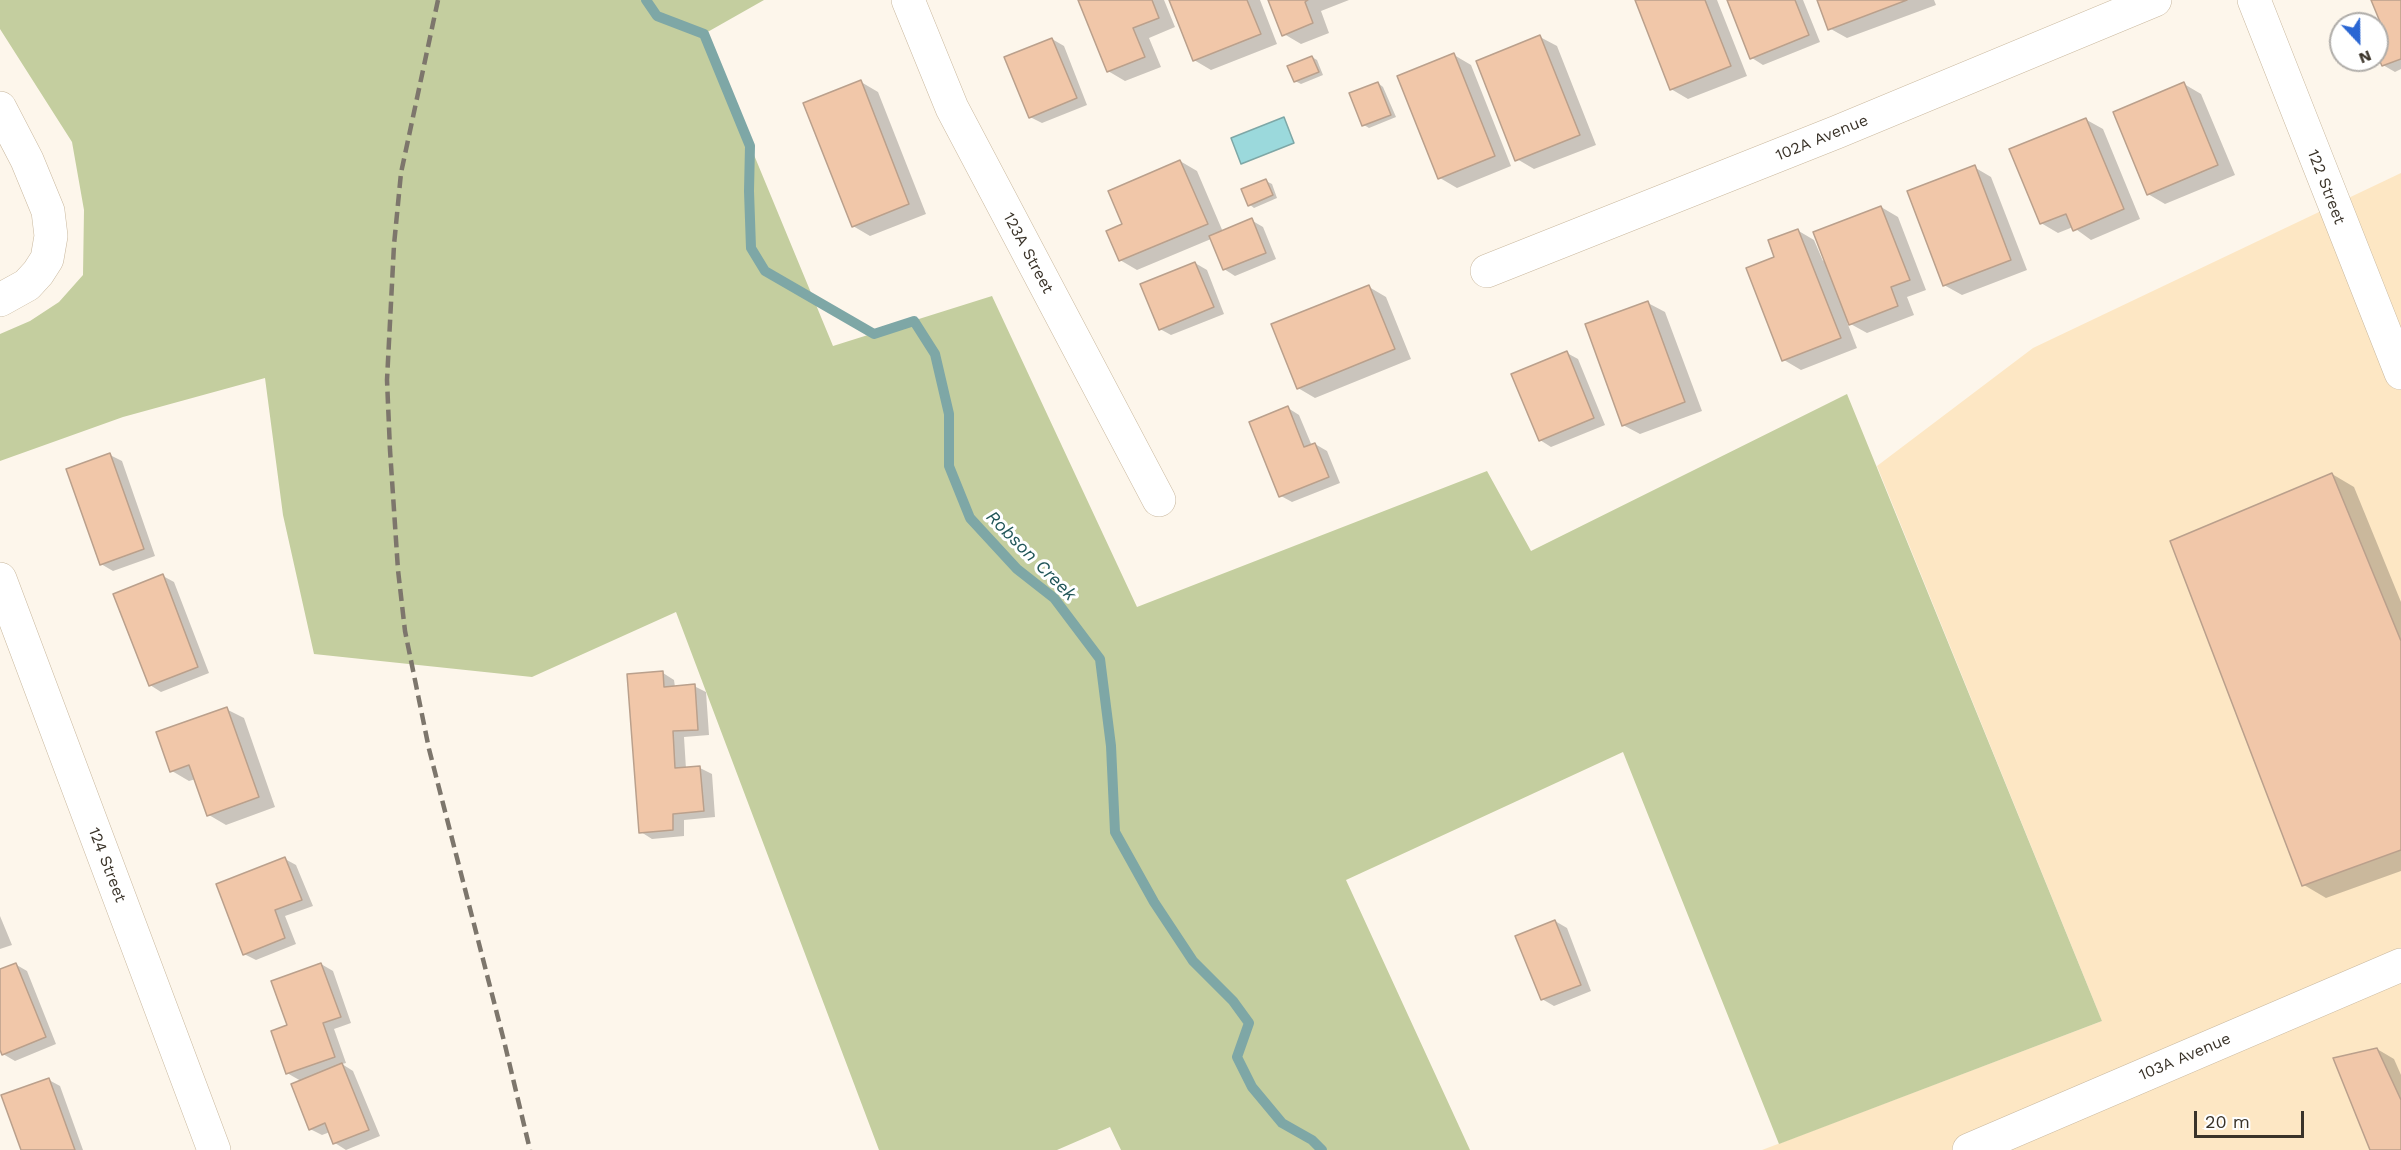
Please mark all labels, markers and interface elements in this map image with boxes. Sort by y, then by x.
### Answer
north arrow [2329,12,2389,72]
text: N [2356,46,2374,68]
street label: 102A Avenue [1773,111,1871,165]
street label: 122 Street [2303,147,2349,227]
street label: 123A Street [999,209,1057,297]
water label: Robson Creek [981,506,1081,606]
street label: 124 Street [84,825,130,905]
street label: 103A Avenue [2136,1029,2234,1085]
scale bar [2197,1099,2306,1137]
text: 20 m [2205,1111,2250,1132]

